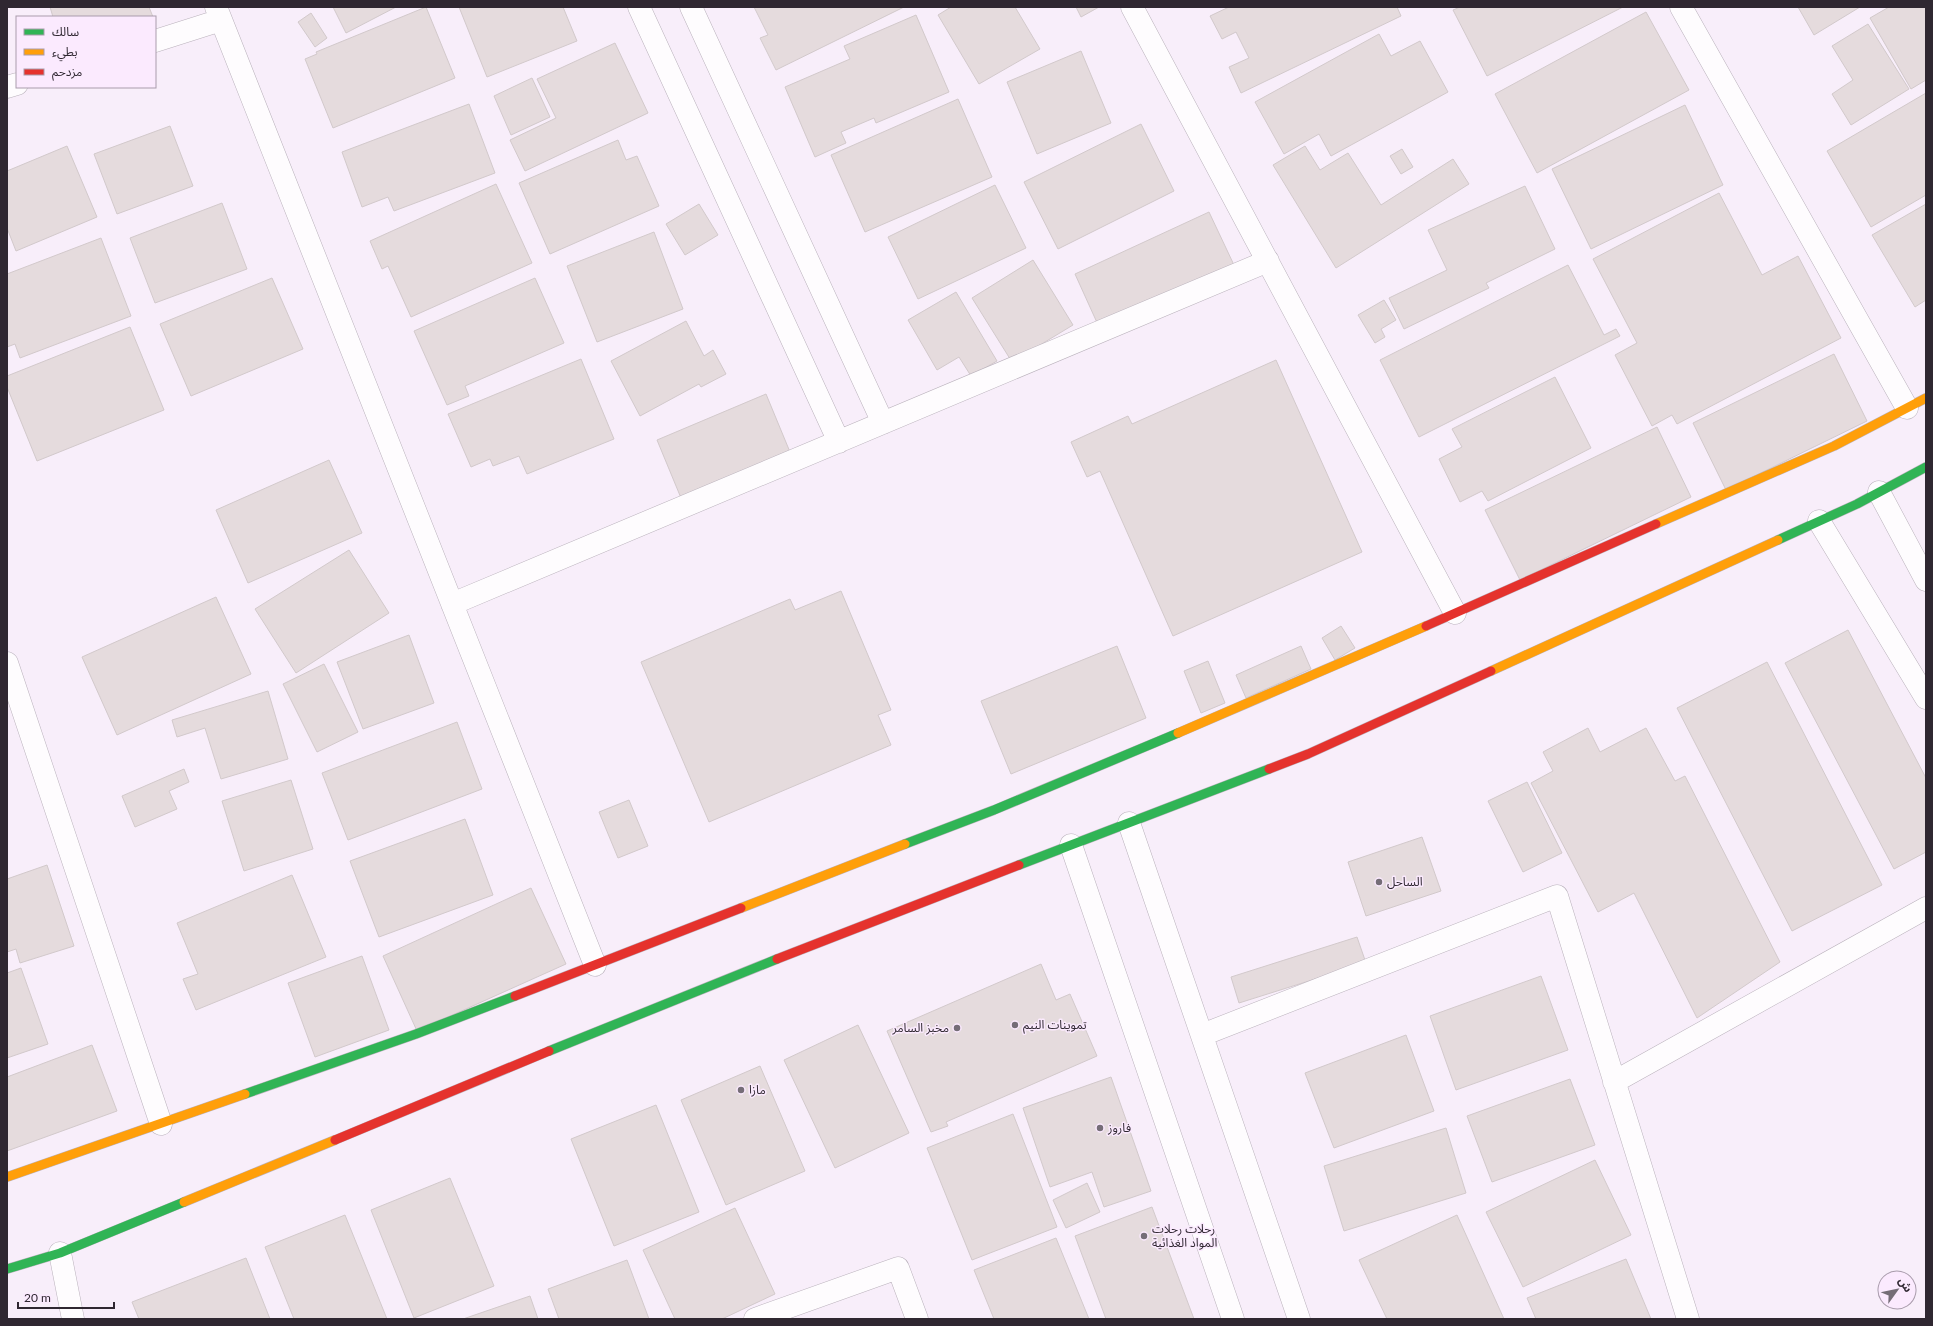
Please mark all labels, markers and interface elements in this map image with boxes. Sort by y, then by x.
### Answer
legend [16,16,156,88]
text: سالك [52,24,79,39]
text: بطيء [52,44,78,62]
text: مزدحم [52,64,82,81]
place label: الساحل [1387,874,1423,889]
marker: الساحل [1374,877,1384,887]
place label: تموينات النيم [1023,1017,1087,1034]
place label: مخبز السامر [891,1020,949,1035]
marker: تموينات النيم [1010,1020,1020,1030]
marker: مخبز السامر [952,1023,962,1033]
place label: مازا [749,1082,766,1097]
marker: مازا [736,1085,746,1095]
place label: فاروز [1107,1120,1131,1135]
marker: فاروز [1095,1123,1105,1133]
place label: رحلات رحلات المواد الغذائية [1152,1221,1217,1250]
marker: رحلات رحلات المواد الغذائية [1139,1231,1149,1241]
north arrow [1877,1270,1917,1310]
text: ش [1895,1274,1915,1295]
scale bar [18,1284,114,1310]
text: 20 m [24,1290,51,1305]

